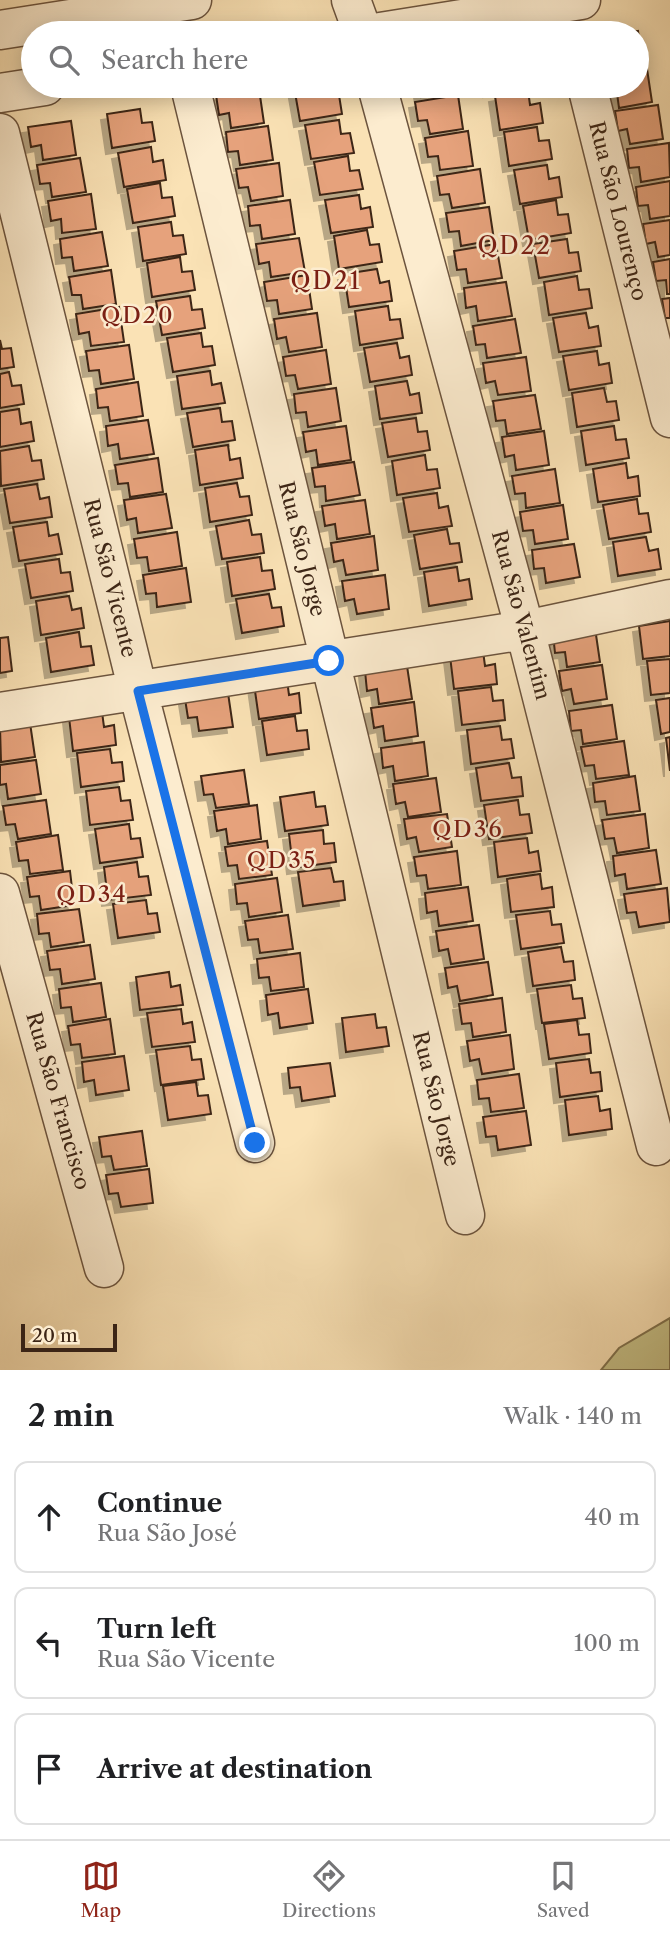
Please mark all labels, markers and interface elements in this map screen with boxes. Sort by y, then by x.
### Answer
search box [21,21,649,98]
icon: search [45,41,83,79]
text: Search here [101,44,248,76]
street label: Rua São Lourenço [584,119,653,303]
district label: QD22 [478,231,552,260]
district label: QD21 [290,266,362,295]
district label: QD20 [101,301,175,329]
street label: Rua São Jorge [274,479,331,619]
street label: Rua São Vicente [79,496,142,660]
street label: Rua São Valentim [487,527,556,703]
route start [313,645,344,676]
district label: QD36 [432,815,504,843]
district label: QD35 [247,846,317,874]
district label: QD34 [56,880,128,908]
street label: Rua São Francisco [21,1009,96,1193]
street label: Rua São Jorge [408,1029,465,1169]
route end [239,1127,270,1158]
scale bar [21,1321,117,1353]
text: 20 m [32,1324,78,1347]
text: 2 min [28,1397,114,1434]
text: Walk · 140 m [503,1402,642,1430]
text: Continue [97,1487,222,1519]
icon: ahead [30,1498,68,1536]
text: 40 m [585,1503,640,1531]
text: Rua São José [97,1519,237,1547]
text: Turn left [97,1613,216,1645]
icon: left [30,1624,68,1662]
text: 100 m [574,1629,640,1657]
text: Rua São Vicente [97,1645,275,1673]
icon: arrive [30,1750,68,1788]
text: Arrive at destination [97,1753,372,1785]
tab: Map [80,1857,121,1922]
tab: Directions [282,1857,376,1922]
tab: Saved [537,1857,590,1922]

